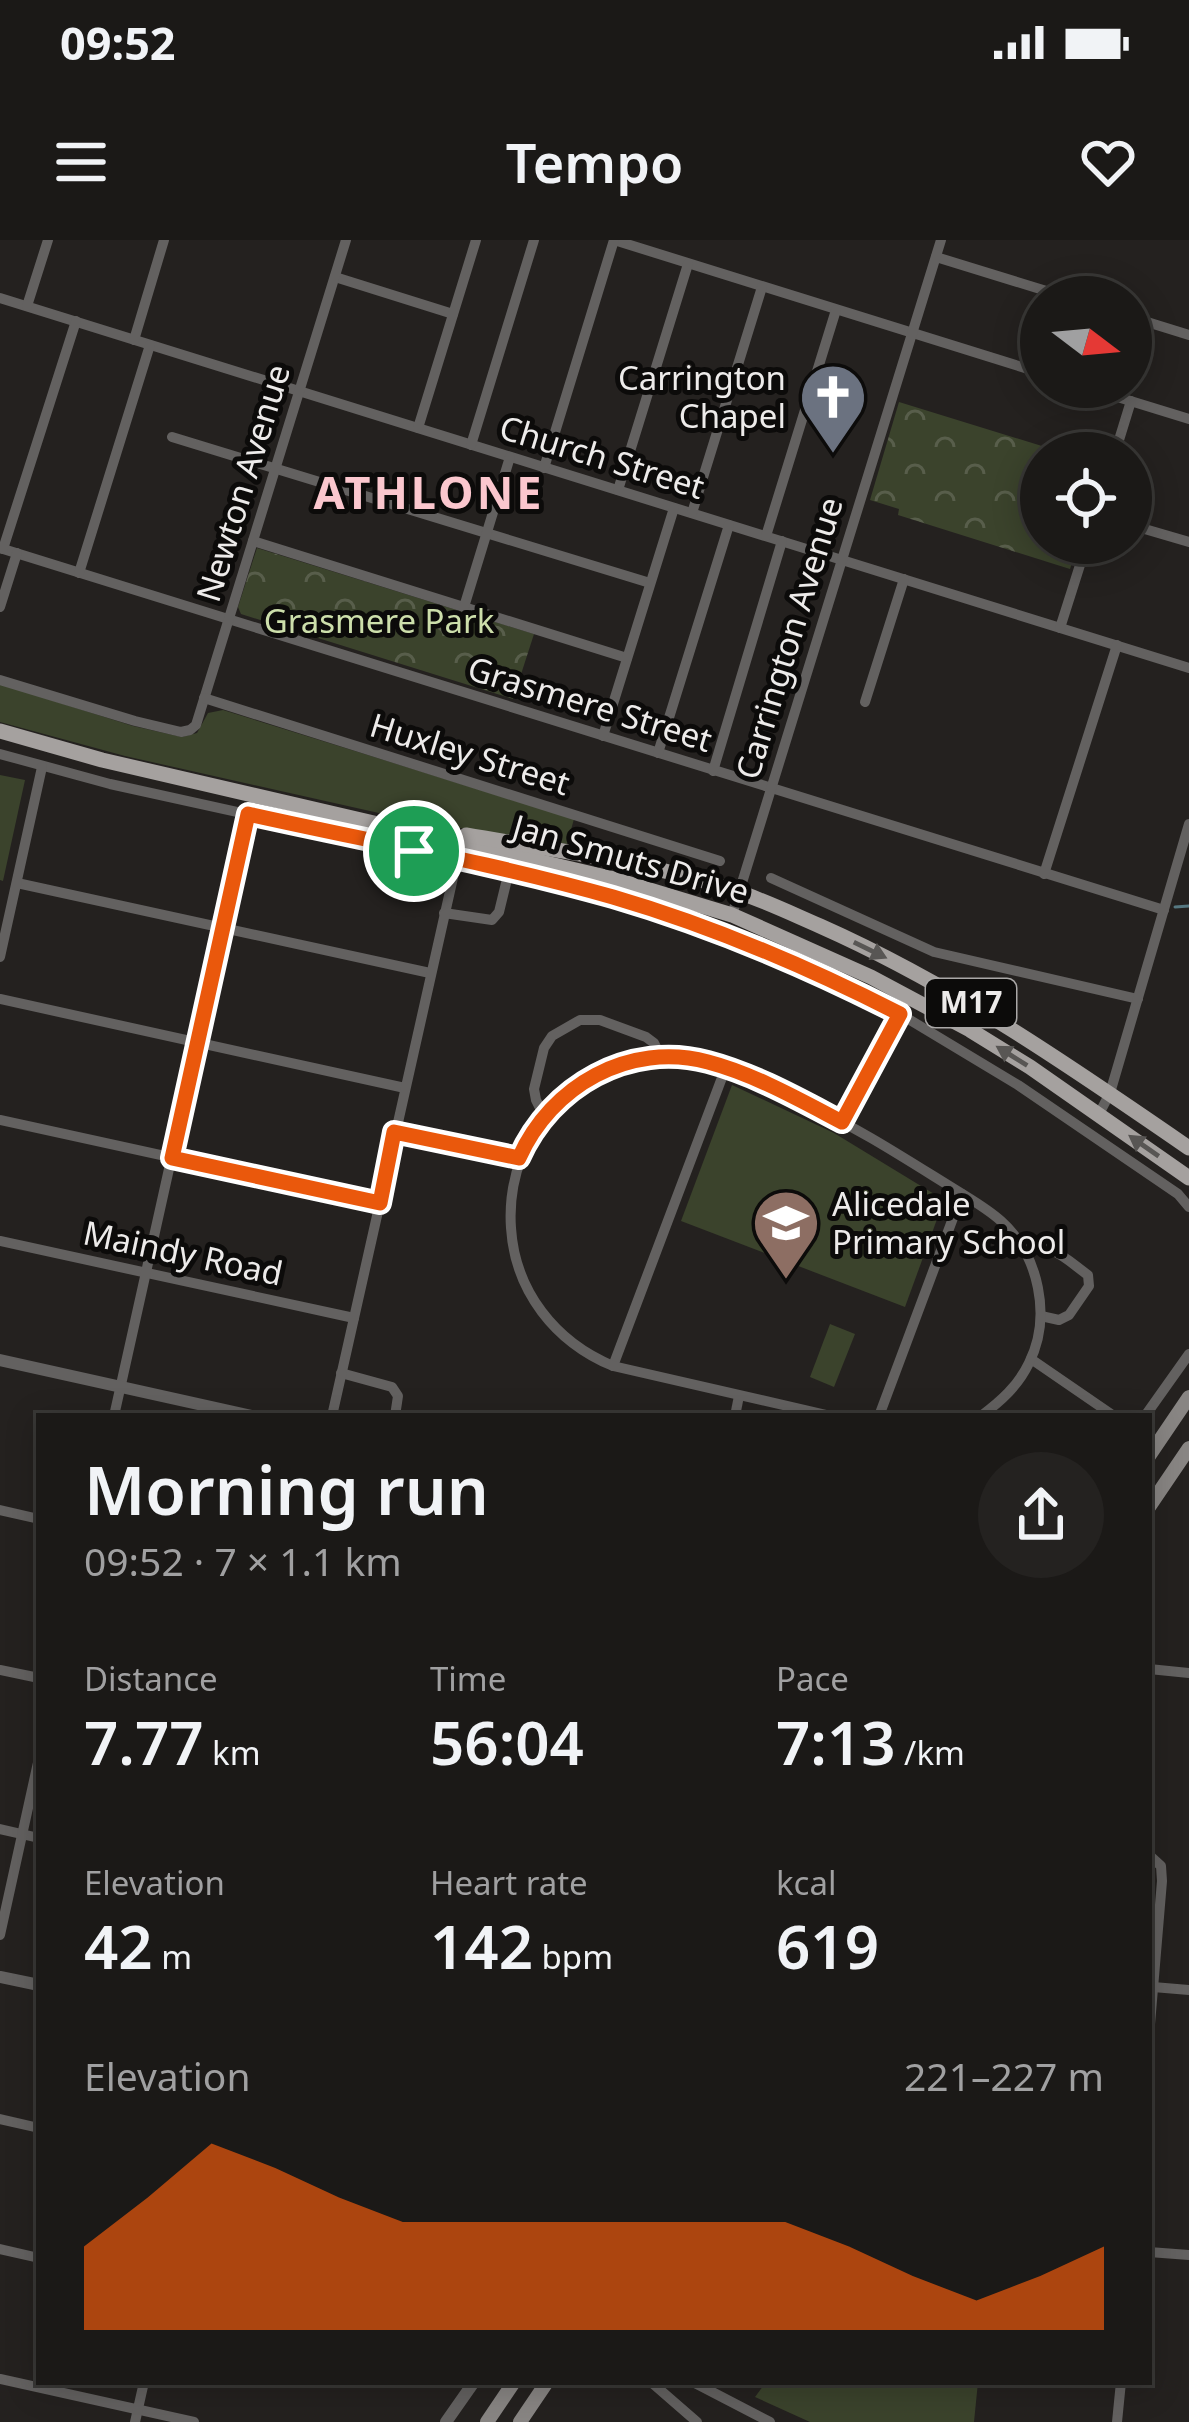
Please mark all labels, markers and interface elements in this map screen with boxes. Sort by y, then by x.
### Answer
text: 09:52 [60,12,176,73]
text: Tempo [506,125,683,199]
icon: menu [48,129,114,195]
icon: heart [1075,129,1141,195]
north arrow [1020,276,1152,408]
map controls [1020,276,1152,564]
place label: Carrington Chapel [618,355,786,438]
street label: Newton Avenue [185,359,300,607]
church icon: Carrington Chapel [798,362,868,456]
street label: Church Street [494,404,710,509]
button: locate [1020,432,1152,564]
district label: ATHLONE [313,461,545,522]
street label: Carrington Avenue [724,491,853,784]
park label: Grasmere Park [264,598,495,643]
street label: Grasmere Street [463,645,718,762]
street label: Huxley Street [365,702,575,805]
pin [363,800,465,902]
street label: Jan Smuts Drive [505,802,755,914]
icon: arrive [381,818,447,884]
one-way arrow [852,940,887,960]
road number: M17 [926,979,1016,1027]
one-way arrow [995,1046,1029,1067]
one-way arrow [1128,1135,1160,1158]
place label: Alicedale Primary School [832,1181,1065,1264]
school or university icon: Alicedale Primary School [751,1188,821,1282]
street label: Maindy Road [79,1209,287,1296]
text: Morning run [84,1444,489,1534]
button: share [978,1452,1104,1578]
text: 09:52 · 7 × 1.1 km [84,1534,402,1587]
text: Distance [84,1656,218,1701]
text: Time [430,1656,506,1701]
text: Pace [776,1656,849,1701]
text: 7.77 [84,1701,204,1783]
text: 56:04 [430,1701,584,1783]
text: 7:13 [776,1701,896,1783]
text: km [204,1730,261,1775]
text: /km [896,1730,965,1775]
text: Elevation [84,1860,225,1905]
text: Heart rate [430,1860,588,1905]
text: kcal [776,1860,837,1905]
text: 42 [84,1905,153,1987]
text: 142 [430,1905,533,1987]
text: 619 [776,1905,879,1987]
text: m [153,1934,192,1979]
text: bpm [533,1934,613,1979]
text: Elevation [84,2049,251,2102]
text: 221–227 m [904,2049,1104,2102]

